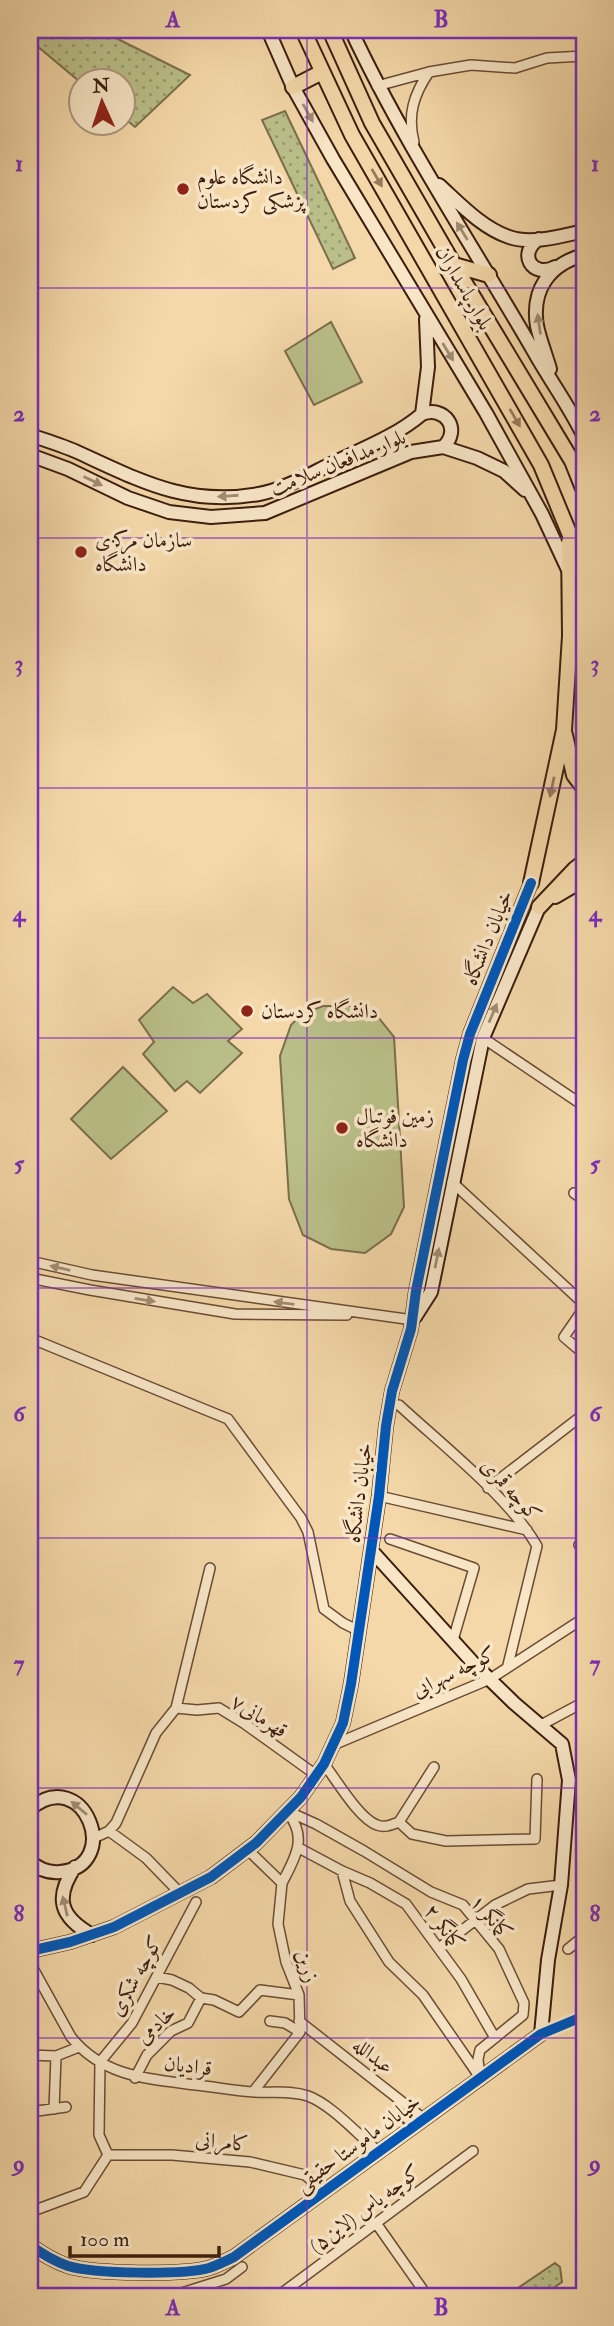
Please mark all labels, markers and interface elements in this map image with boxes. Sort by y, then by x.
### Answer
text: A [165,5,181,34]
text: B [433,5,449,34]
north arrow [66,66,136,136]
text: N [91,74,111,99]
one-way arrow [302,104,314,123]
text: 1 [15,149,23,178]
text: 1 [591,149,599,178]
place label: دانشگاه علوم پزشکی کردستان [197,164,307,215]
one-way arrow [371,169,383,188]
marker: دانشگاه علوم پزشکی کردستان [175,181,191,197]
one-way arrow [456,221,469,240]
street label: بلوار پاسداران [428,241,499,336]
one-way arrow [533,313,544,335]
one-way arrow [442,342,455,361]
text: 2 [13,399,25,428]
text: 2 [589,399,601,428]
one-way arrow [509,409,521,428]
street label: بلوار مدافعان سلامت [266,423,410,503]
one-way arrow [83,475,103,487]
one-way arrow [217,491,239,502]
place label: سازمان مرکزی دانشگاه [95,527,192,578]
marker: سازمان مرکزی دانشگاه [73,544,89,560]
text: 3 [15,649,23,678]
text: 3 [591,649,599,678]
one-way arrow [546,776,557,798]
street label: خیابان دانشگاه [457,886,519,990]
text: 4 [12,899,27,928]
text: 4 [588,899,603,928]
place label: دانشگاه کردستان [261,998,378,1025]
one-way arrow [488,1002,499,1023]
marker: دانشگاه کردستان [239,1003,255,1019]
place label: زمین فوتبال دانشگاه [356,1103,434,1154]
marker: زمین فوتبال دانشگاه [334,1120,350,1136]
text: 5 [14,1149,25,1178]
text: 5 [590,1149,601,1178]
one-way arrow [432,1247,443,1269]
one-way arrow [49,1262,71,1273]
one-way arrow [134,1295,156,1306]
one-way arrow [273,1297,295,1308]
text: 6 [13,1399,27,1428]
text: 6 [589,1399,603,1428]
street label: خیابان دانشگاه [339,1441,379,1545]
street label: کوچه قمری [475,1452,547,1528]
street label: کوچه سهرابی [408,1640,501,1705]
text: 7 [14,1649,25,1678]
text: 7 [590,1649,601,1678]
street label: قهرمانی۷ [225,1688,293,1744]
one-way arrow [70,1801,88,1816]
street label: کمانگر ۱ [464,1889,518,1945]
one-way arrow [60,1894,71,1916]
street label: کمانگر ۲ [418,1898,470,1956]
text: 8 [14,1899,25,1928]
text: 8 [590,1899,601,1928]
street label: کوچه شکری [103,1931,169,2021]
street label: زرین [289,1946,325,1986]
street label: خادمی [130,2000,182,2050]
street label: عبدالله [347,2032,399,2080]
street label: قرادیان [162,2050,214,2082]
street label: خیابان ماموستا حقیقی [290,2088,427,2199]
street label: کامرانی [194,2126,250,2159]
text: 9 [11,2149,25,2178]
text: 9 [587,2149,601,2178]
street label: کوچه یاس (لاین۵) [304,2158,426,2260]
scale bar [70,2214,219,2258]
text: 100 m [80,2226,130,2253]
text: A [165,2293,181,2322]
text: B [433,2293,449,2322]

